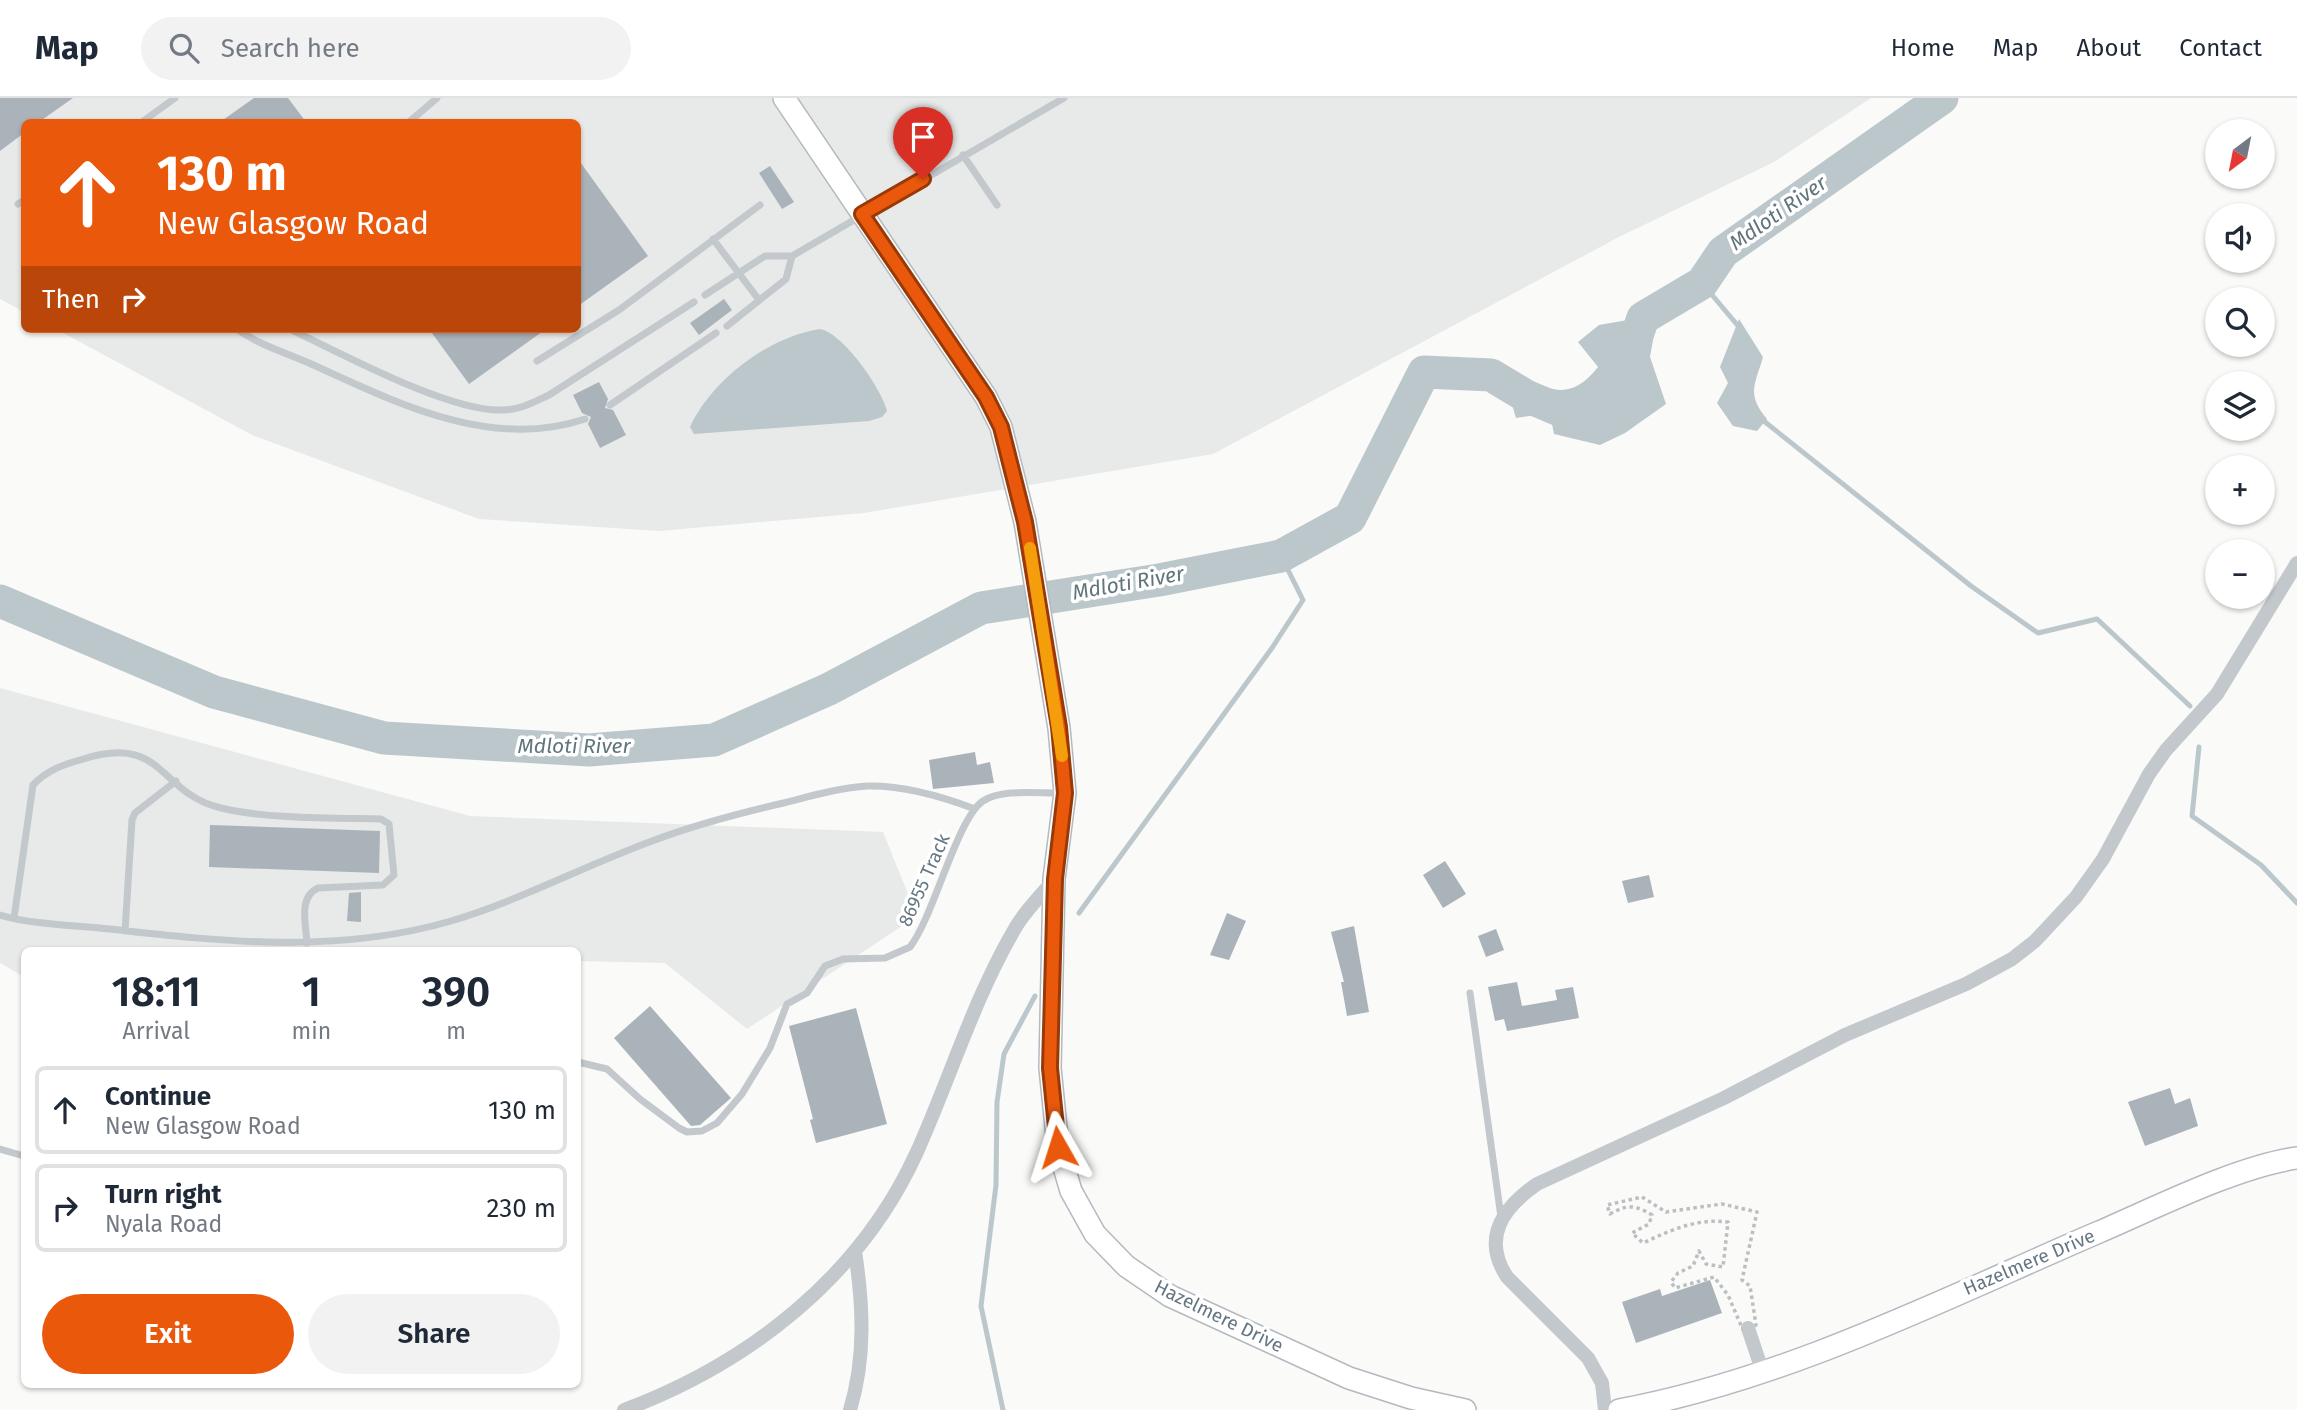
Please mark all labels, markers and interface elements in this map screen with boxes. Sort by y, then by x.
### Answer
search box [141,17,631,80]
text: Map [35,28,99,68]
icon: search [165,29,203,67]
text: Search here [221,33,360,64]
text: Home [1891,34,1955,62]
text: Map [1993,34,2039,62]
text: About [2077,34,2141,62]
text: Contact [2179,34,2262,62]
pin [893,107,953,179]
icon: arrive [904,118,942,156]
north arrow [2205,119,2275,189]
map controls [2205,119,2275,609]
text: 130 m [157,144,287,203]
icon: ahead [42,147,133,238]
water label: Mdloti River [1724,169,1832,256]
button: sound [2205,203,2275,273]
text: New Glasgow Road [157,204,429,242]
icon: right [114,280,152,318]
text: Then [42,284,100,315]
button: search [2205,287,2275,357]
button: layers [2205,371,2275,441]
button: + [2205,455,2275,525]
button: − [2205,539,2275,609]
water label: Mdloti River [1070,560,1187,606]
water label: Mdloti River [518,733,631,759]
street label: 86955 Track [893,830,955,930]
text: 18:11 [112,967,201,1017]
text: 1 [302,967,321,1017]
text: 390 [422,967,490,1017]
text: Arrival [123,1017,190,1045]
text: min [292,1017,331,1045]
text: m [446,1017,466,1045]
text: Continue [105,1081,211,1112]
icon: ahead [46,1091,84,1129]
text: 130 m [488,1095,556,1126]
position arrow [1021,1110,1095,1184]
text: New Glasgow Road [105,1112,301,1140]
text: Turn right [105,1179,222,1210]
icon: right [46,1189,84,1227]
text: 230 m [487,1193,556,1224]
text: Nyala Road [105,1210,222,1238]
street label: Hazelmere Drive [1960,1224,2098,1300]
street label: Hazelmere Drive [1151,1275,1287,1357]
button: Exit [42,1294,294,1374]
button: Share [308,1294,560,1374]

